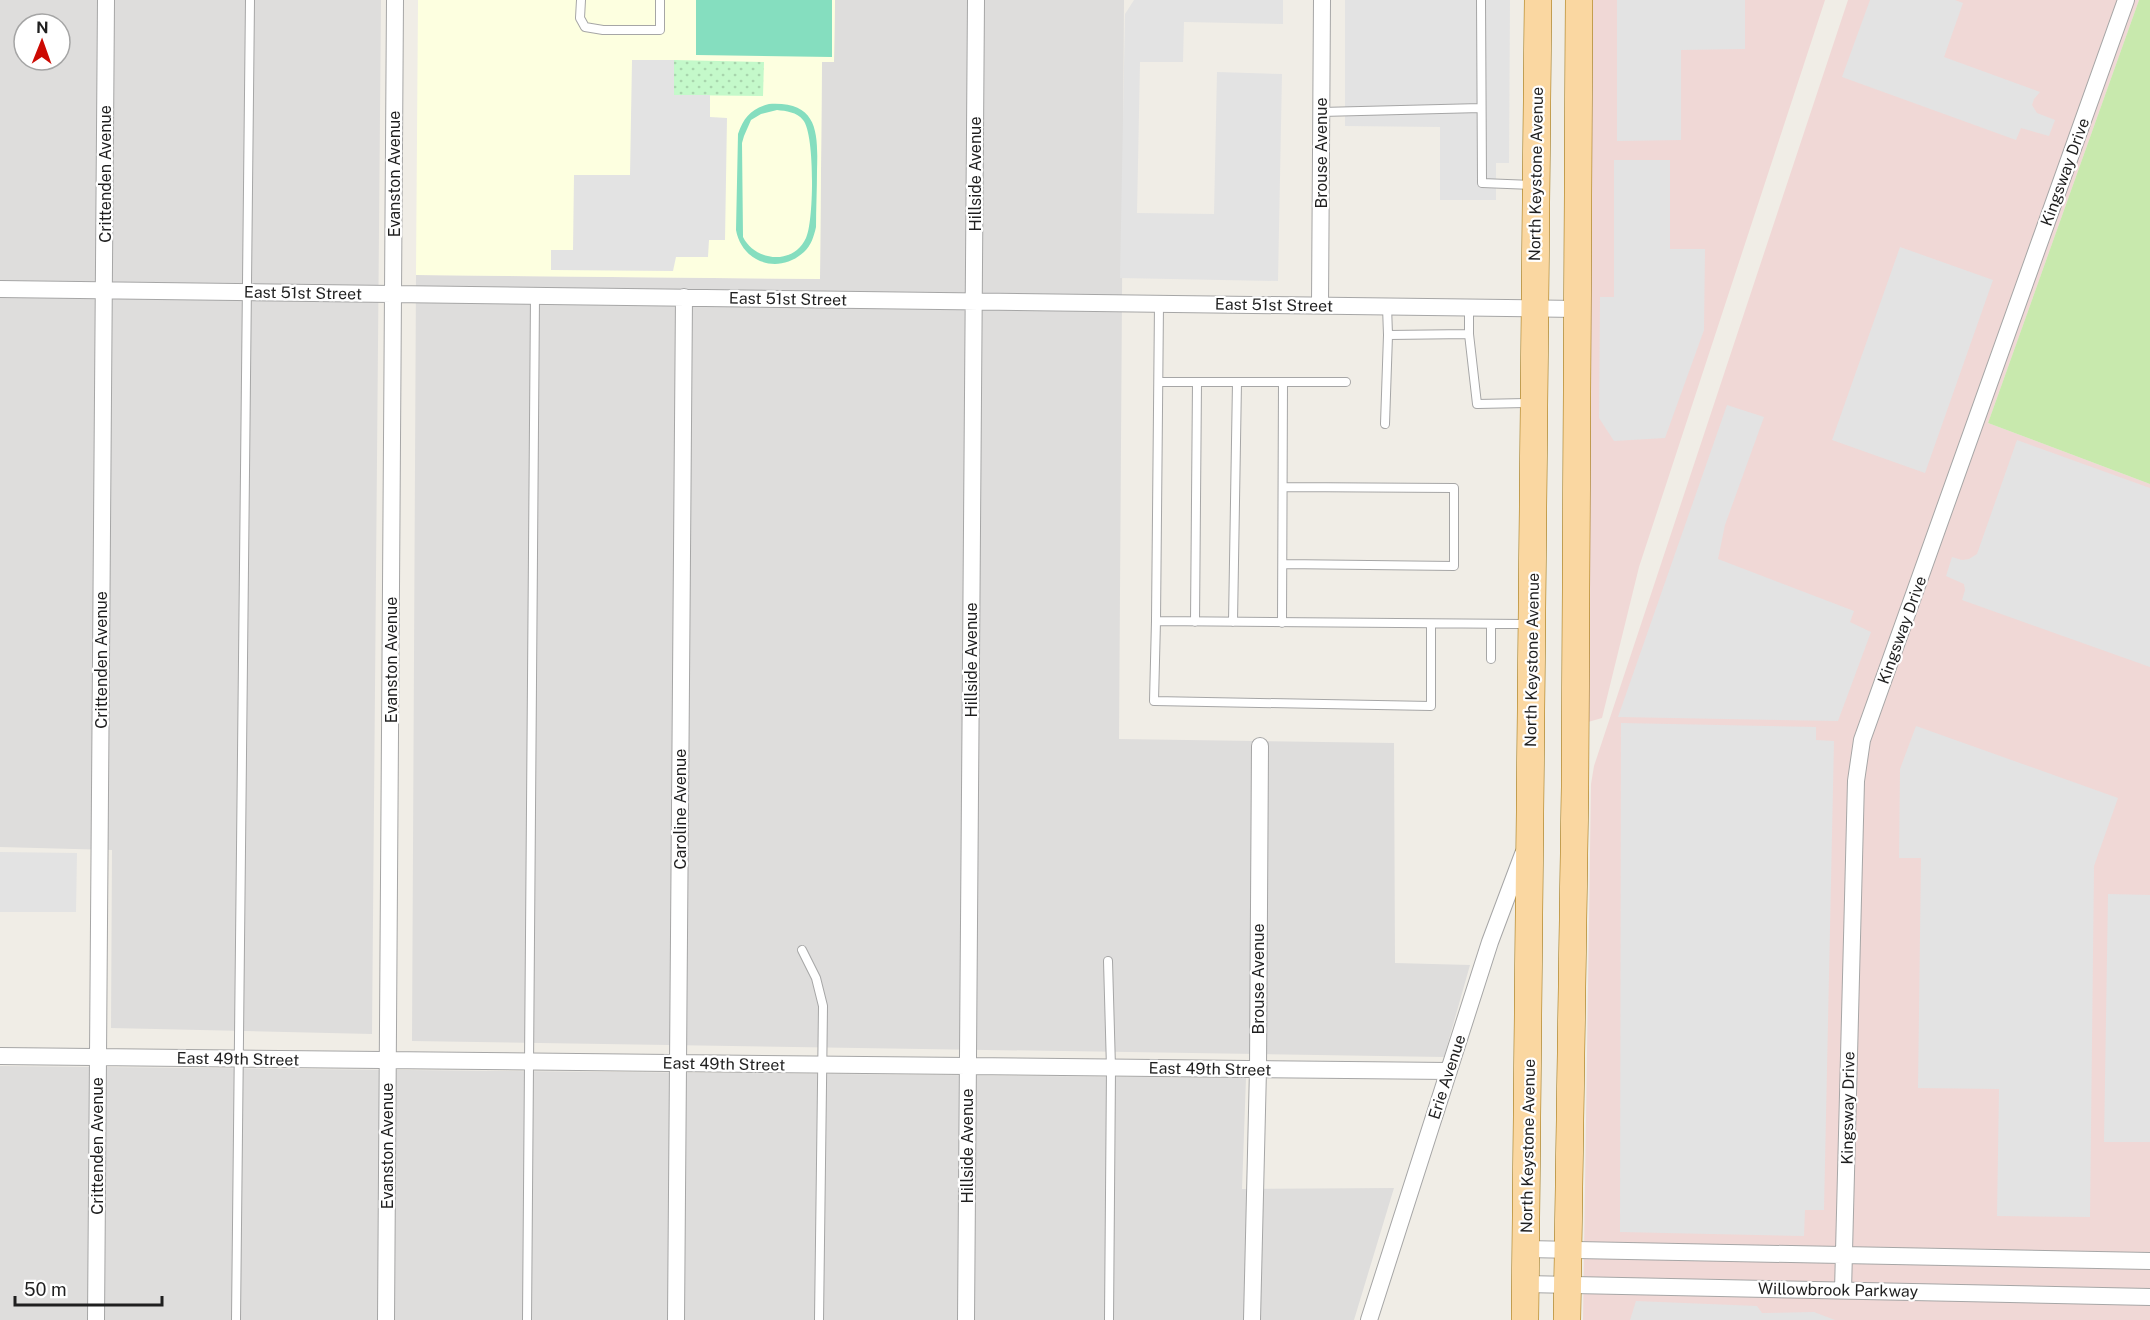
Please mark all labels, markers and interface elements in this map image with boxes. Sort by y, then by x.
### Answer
north arrow [12,12,72,72]
text: N [36,18,49,37]
street label: North Keystone Avenue [1525,87,1547,261]
street label: Brouse Avenue [1312,97,1331,209]
street label: Crittenden Avenue [96,105,115,243]
street label: Evanston Avenue [385,111,404,237]
street label: Kingsway Drive [2037,115,2093,229]
street label: Hillside Avenue [966,117,985,231]
street label: East 51st Street [244,282,362,304]
street label: East 51st Street [729,288,847,310]
street label: East 51st Street [1215,294,1333,316]
street label: North Keystone Avenue [1521,573,1543,747]
street label: Kingsway Drive [1874,573,1930,687]
street label: Crittenden Avenue [92,591,111,729]
street label: Evanston Avenue [382,597,401,723]
street label: Hillside Avenue [962,603,981,717]
street label: Caroline Avenue [671,749,690,869]
street label: Brouse Avenue [1249,923,1268,1035]
street label: Erie Avenue [1424,1032,1470,1122]
street label: East 49th Street [176,1048,300,1070]
street label: Kingsway Drive [1838,1051,1858,1165]
street label: East 49th Street [662,1053,786,1075]
street label: East 49th Street [1148,1058,1272,1080]
street label: North Keystone Avenue [1517,1059,1539,1233]
street label: Crittenden Avenue [88,1077,107,1215]
street label: Evanston Avenue [378,1083,397,1209]
street label: Hillside Avenue [958,1089,977,1203]
scale bar [15,1269,162,1307]
text: 50 m [24,1279,67,1300]
street label: Willowbrook Parkway [1758,1279,1919,1301]

